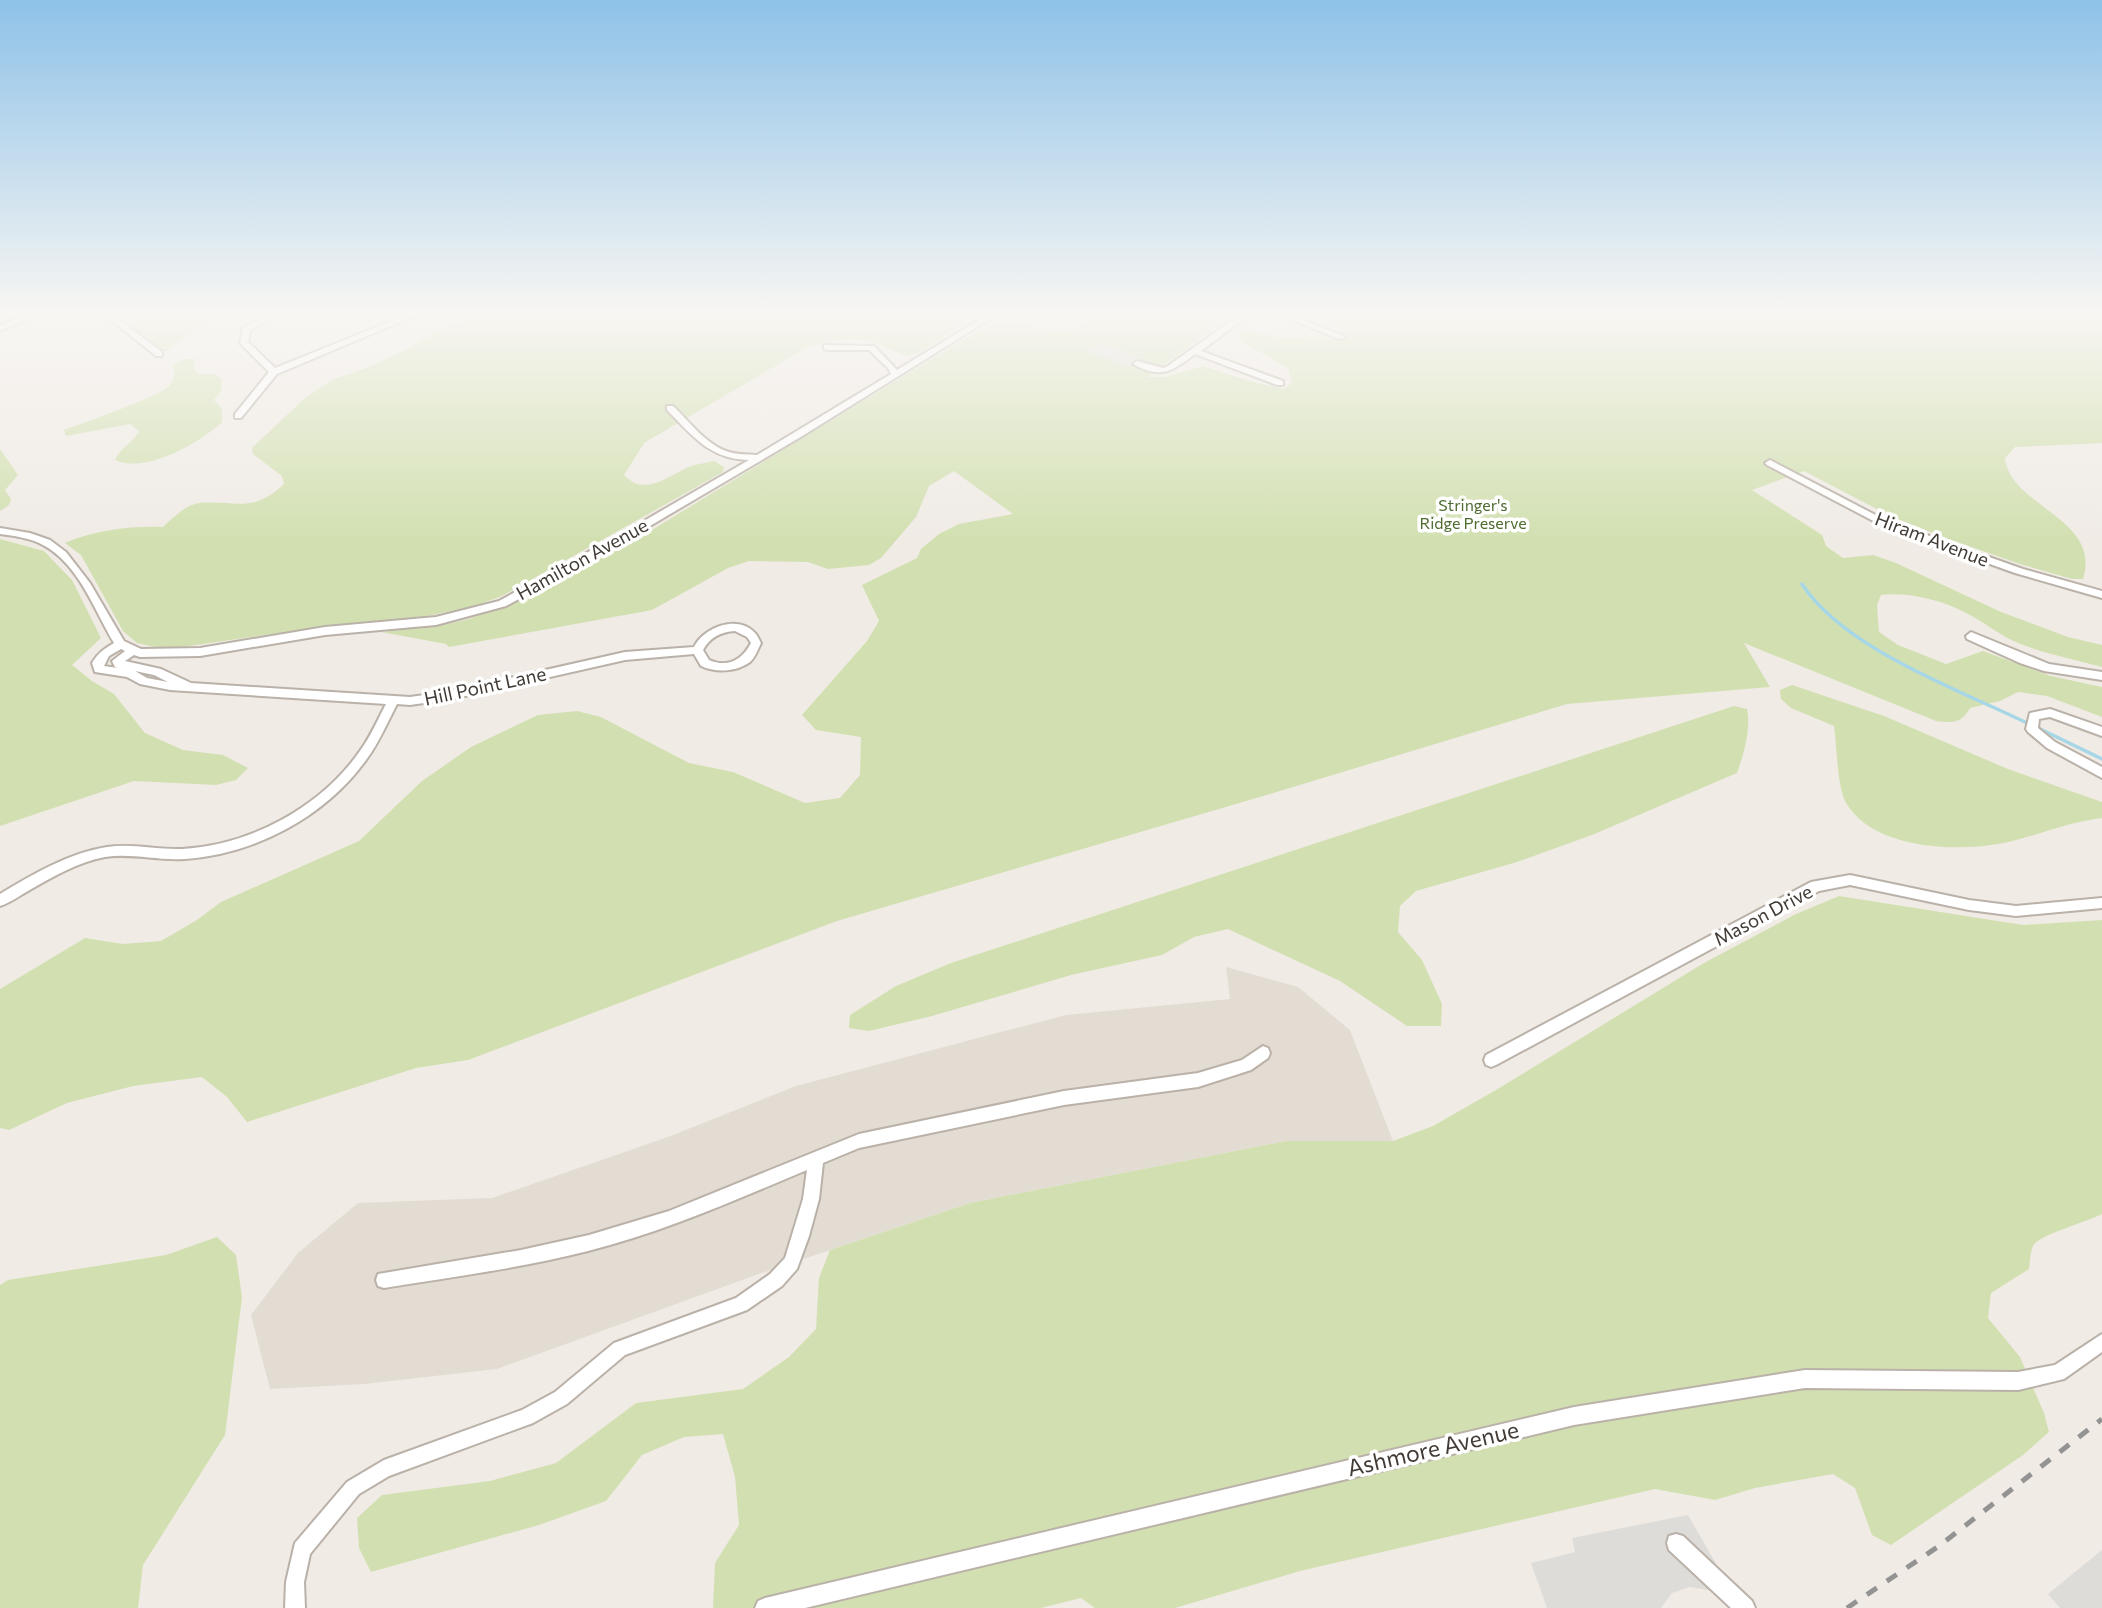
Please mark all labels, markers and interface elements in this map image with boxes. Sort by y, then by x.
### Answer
park label: Stringer's Ridge Preserve [1419,495,1527,532]
street label: Hiram Avenue [1872,506,1992,571]
street label: Hamilton Avenue [512,513,652,604]
street label: Hill Point Lane [422,661,548,710]
street label: Mason Drive [1710,879,1816,950]
street label: Ashmore Avenue [1344,1415,1521,1481]

